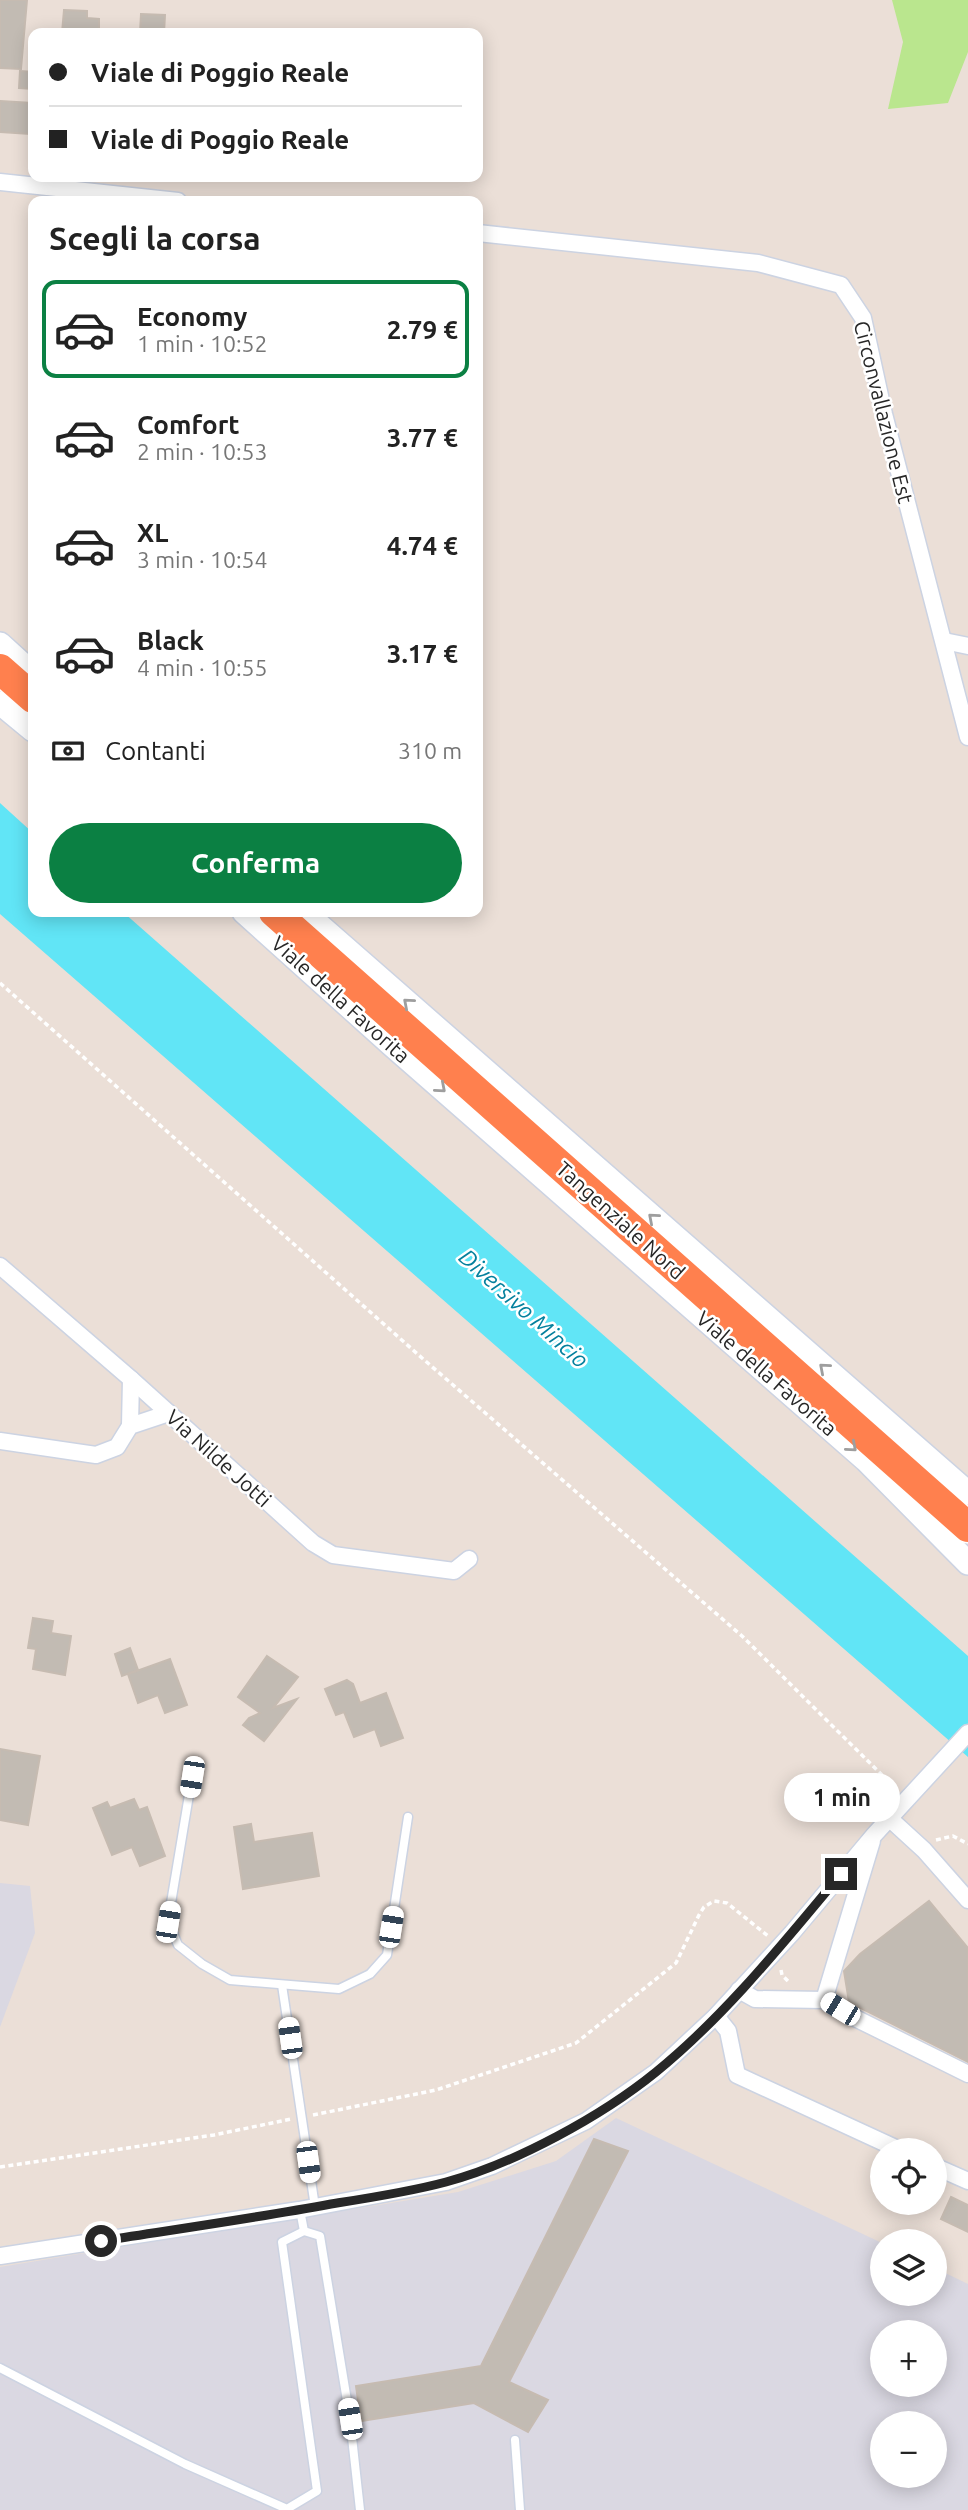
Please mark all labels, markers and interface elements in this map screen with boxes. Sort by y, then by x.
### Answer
text: Viale di Poggio Reale [91,58,349,87]
text: Viale di Poggio Reale [91,125,349,154]
text: Scegli la corsa [49,220,261,256]
icon: car [53,298,116,361]
text: Economy [137,302,247,331]
text: 2.79 € [387,315,458,344]
street label: Circonvallazione Est [850,318,918,506]
text: 1 min · 10:52 [137,331,268,356]
icon: car [53,406,116,469]
text: Comfort [137,410,240,439]
text: 3.77 € [387,423,458,452]
text: 2 min · 10:53 [137,439,268,464]
icon: car [53,514,116,577]
text: XL [137,518,168,547]
text: 4.74 € [387,531,458,560]
text: 3 min · 10:54 [137,547,268,572]
icon: car [53,622,116,685]
text: Black [137,626,204,655]
text: 3.17 € [387,639,458,668]
text: 4 min · 10:55 [137,655,268,680]
icon: cash [49,732,87,770]
text: Contanti [105,736,206,765]
text: 310 m [398,738,462,763]
button: Conferma [49,823,462,903]
street label: Viale della Favorita [267,931,415,1067]
one-way arrow [403,999,416,1012]
one-way arrow [433,1080,446,1092]
street label: Tangenziale Nord [552,1156,690,1284]
one-way arrow [648,1214,661,1226]
water label: Diversivo Mincio [455,1244,593,1372]
street label: Viale della Favorita [692,1306,842,1440]
one-way arrow [819,1364,832,1376]
street label: Via Nilde Jotti [161,1405,277,1511]
one-way arrow [844,1439,857,1451]
car [179,1755,206,1799]
callout: 1 min [783,1772,899,1822]
text: 1 min [813,1785,871,1810]
route end [825,1858,857,1890]
car [155,1900,182,1944]
car [378,1905,405,1949]
car [817,1989,864,2029]
car [277,2016,304,2060]
map controls [870,2138,947,2488]
button: locate [870,2138,947,2215]
car [295,2140,322,2184]
route start [85,2225,117,2257]
button: layers [870,2229,947,2306]
button: + [870,2320,947,2397]
car [337,2397,364,2441]
button: − [870,2411,947,2488]

